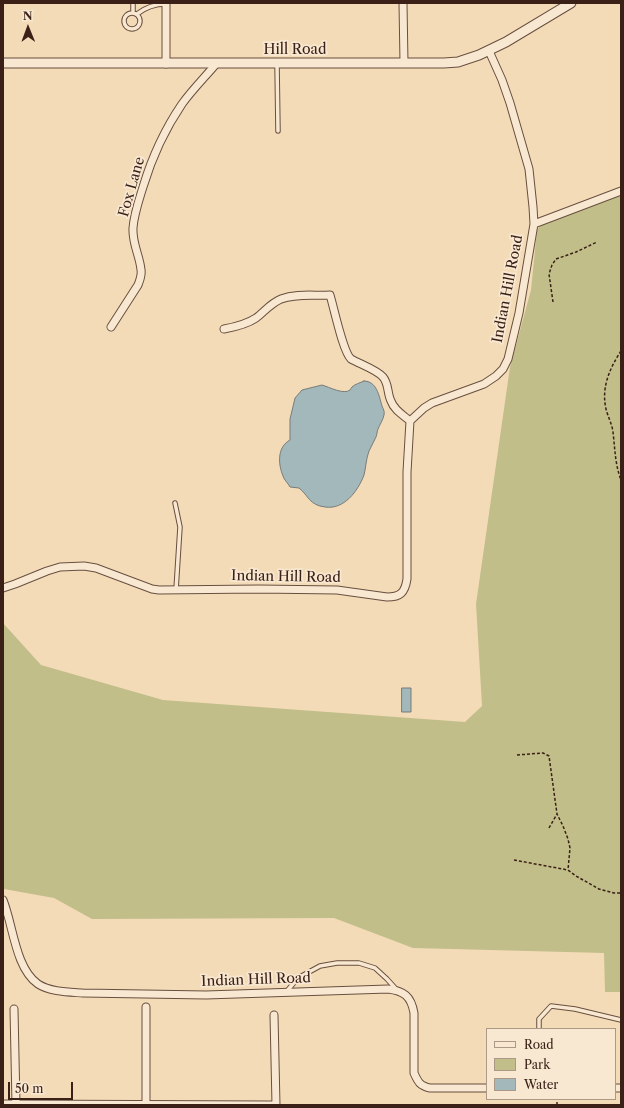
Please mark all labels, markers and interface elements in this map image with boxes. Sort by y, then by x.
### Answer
north arrow [8,8,48,48]
text: N [23,9,33,23]
street label: Hill Road [264,42,326,58]
street label: Fox Lane [115,155,149,219]
street label: Indian Hill Road [489,234,527,344]
street label: Indian Hill Road [231,568,341,586]
street label: Indian Hill Road [201,970,311,990]
legend [486,1028,616,1100]
text: Road [524,1037,554,1052]
text: Park [524,1057,550,1072]
scale bar [10,1074,75,1100]
text: Water [524,1077,558,1092]
text: 50 m [15,1081,44,1096]

